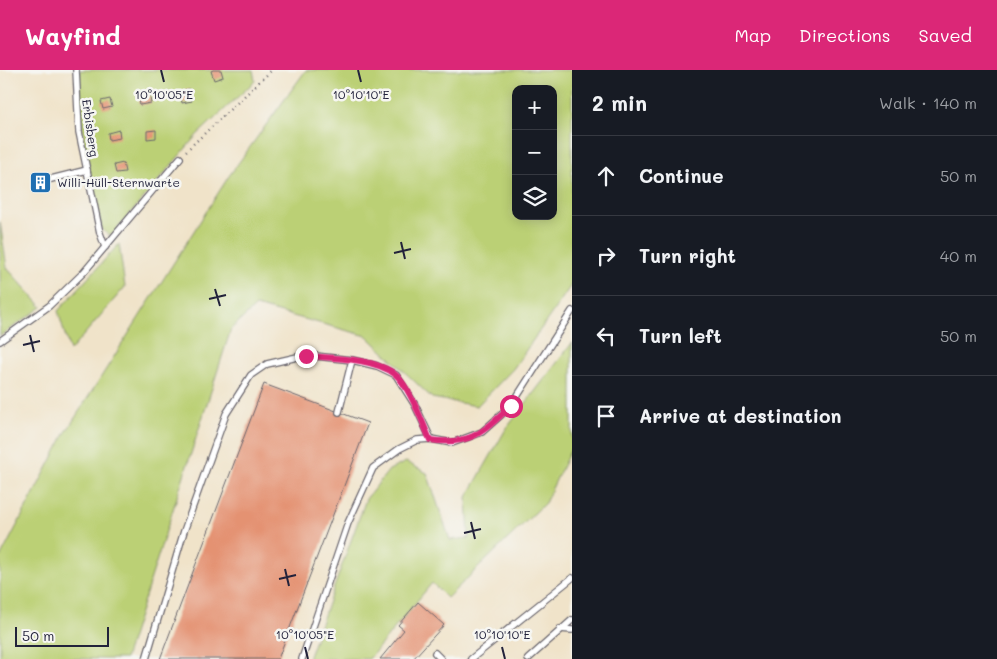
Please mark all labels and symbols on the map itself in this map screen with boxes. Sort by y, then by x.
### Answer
text: 10°10'05"E [135,86,193,102]
text: 10°10'10"E [333,86,389,102]
street label: Erbisberg [79,98,103,158]
building icon: Willi-Hüll-Sternwarte [29,170,53,194]
place label: Willi-Hüll-Sternwarte [57,174,180,190]
route end [295,345,318,368]
route start [500,395,523,418]
scale bar [15,624,109,647]
text: 10°10'05"E [276,626,334,642]
text: 10°10'10"E [474,626,530,642]

